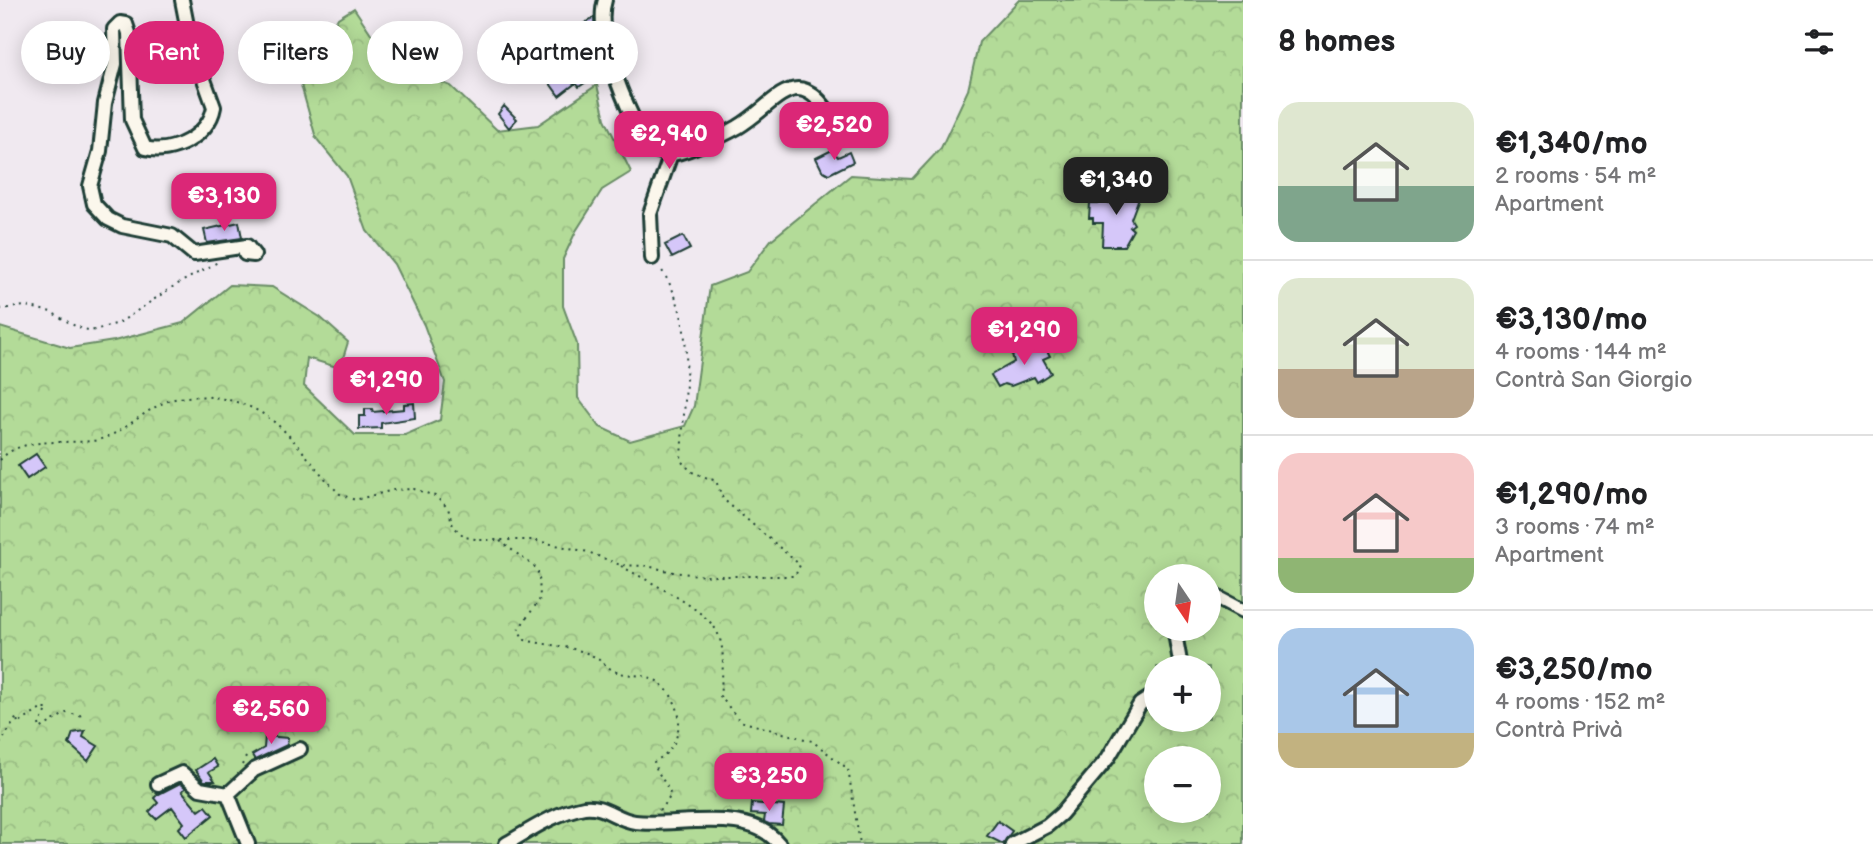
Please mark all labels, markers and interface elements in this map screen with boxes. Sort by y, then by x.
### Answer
chip: Buy [21,21,110,84]
chip: Rent [124,21,224,84]
chip: Filters [238,21,353,84]
chip: New [367,21,463,84]
chip: Apartment [477,21,638,84]
icon: filters [1800,23,1838,61]
text: 8 homes [1278,24,1395,60]
pin: €2,520 [777,102,891,162]
pin: €2,940 [612,111,726,171]
text: €2,520 [795,111,873,139]
text: €2,940 [630,120,708,148]
text: €1,340/mo [1495,126,1648,162]
icon: home [1334,130,1418,214]
pin: €1,340 [1059,158,1173,217]
text: 2 rooms · 54 m² [1495,162,1657,190]
text: €1,340 [1079,166,1153,194]
pin: €3,130 [167,174,281,233]
text: €3,130 [187,182,261,210]
text: Apartment [1495,190,1604,218]
text: €3,130/mo [1495,302,1647,338]
icon: home [1334,306,1418,390]
pin: €1,290 [967,308,1081,367]
text: €1,290 [987,316,1061,344]
text: 4 rooms · 144 m² [1495,338,1667,366]
pin: €1,290 [329,358,443,417]
text: €1,290 [349,366,423,394]
text: Contrà San Giorgio [1495,366,1692,394]
text: €1,290/mo [1495,477,1648,513]
icon: home [1334,481,1418,565]
text: 3 rooms · 74 m² [1495,513,1655,541]
text: Apartment [1495,541,1604,569]
north arrow [1144,564,1222,640]
map controls [1144,564,1221,823]
text: €3,250/mo [1495,652,1653,688]
button: + [1144,655,1221,732]
icon: home [1334,656,1418,740]
pin: €2,560 [214,686,328,746]
text: 4 rooms · 152 m² [1495,688,1665,716]
text: €2,560 [232,695,310,723]
text: Contrà Privà [1495,716,1623,744]
button: − [1144,746,1221,823]
pin: €3,250 [712,754,826,813]
text: €3,250 [730,762,808,790]

